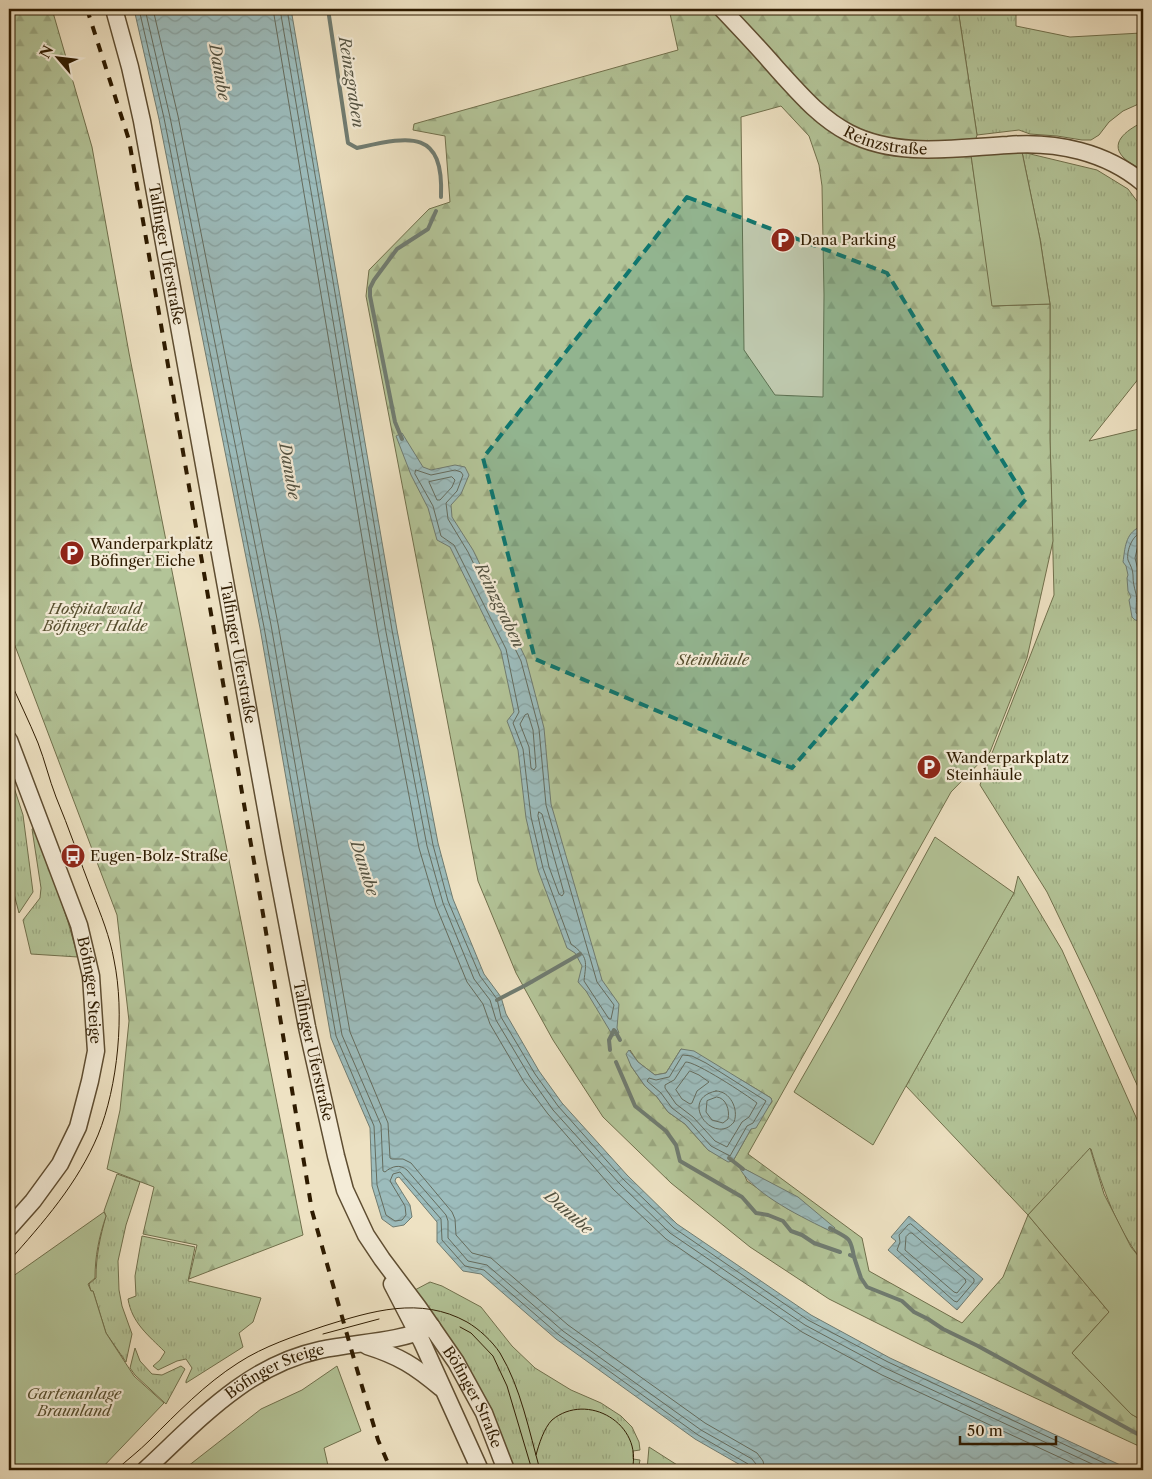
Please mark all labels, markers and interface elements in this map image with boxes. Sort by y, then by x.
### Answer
north arrow [32,32,82,82]
water label: Reinzgraben [335,33,369,129]
water label: Danube [205,40,235,103]
text: N [36,42,57,61]
street label: Reinzstraße [840,122,927,159]
street label: Talfinger Uferstraße [144,182,189,327]
parking icon: Dana Parking [770,227,796,253]
place label: Dana Parking [800,230,896,249]
water label: Danube [275,439,305,502]
place label: Wanderparkplatz Böfinger Eiche [89,534,213,570]
parking icon: Wanderparkplatz Böfinger Eiche [59,540,85,566]
water label: Reinzgraben [470,557,529,651]
street label: Talfinger Uferstraße [216,581,260,725]
park label: Hospitalwald Böfinger Halde [42,599,148,635]
park label: Steinhäule [676,650,750,669]
place label: Wanderparkplatz Steinhäule [945,748,1069,784]
parking icon: Wanderparkplatz Steinhäule [916,754,942,780]
water label: Danube [346,836,384,899]
bus stop icon: Eugen-Bolz-Straße [60,843,86,869]
place label: Eugen-Bolz-Straße [90,846,228,865]
street label: Böfinger Steige [73,934,106,1044]
street label: Talfinger Uferstraße [289,979,338,1123]
water label: Danube [539,1184,598,1239]
street label: Böfinger Steige [221,1339,326,1403]
street label: Böfinger Straße [439,1342,507,1451]
park label: Gartenanlage Braunland [27,1384,122,1420]
scale bar [960,1414,1056,1446]
text: 50 m [967,1421,1003,1440]

